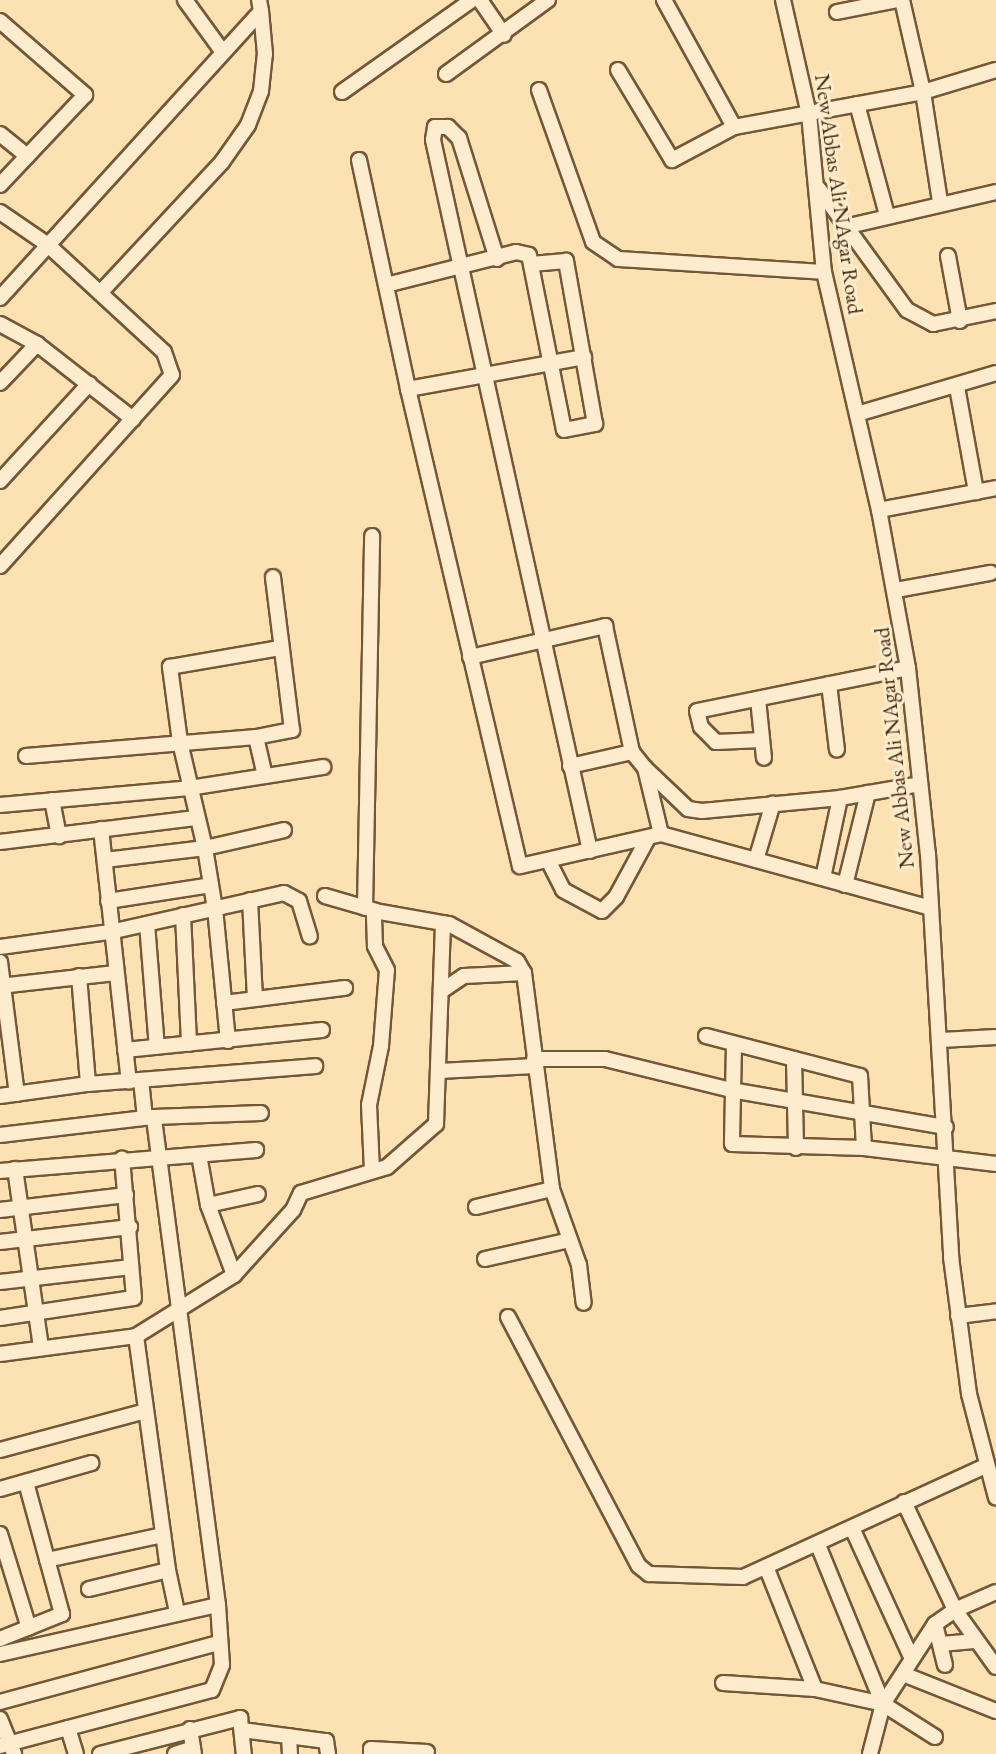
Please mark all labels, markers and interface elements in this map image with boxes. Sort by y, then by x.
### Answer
street label: New Abbas Ali NAgar Road [809,72,869,316]
street label: New Abbas Ali NAgar Road [868,626,920,870]

